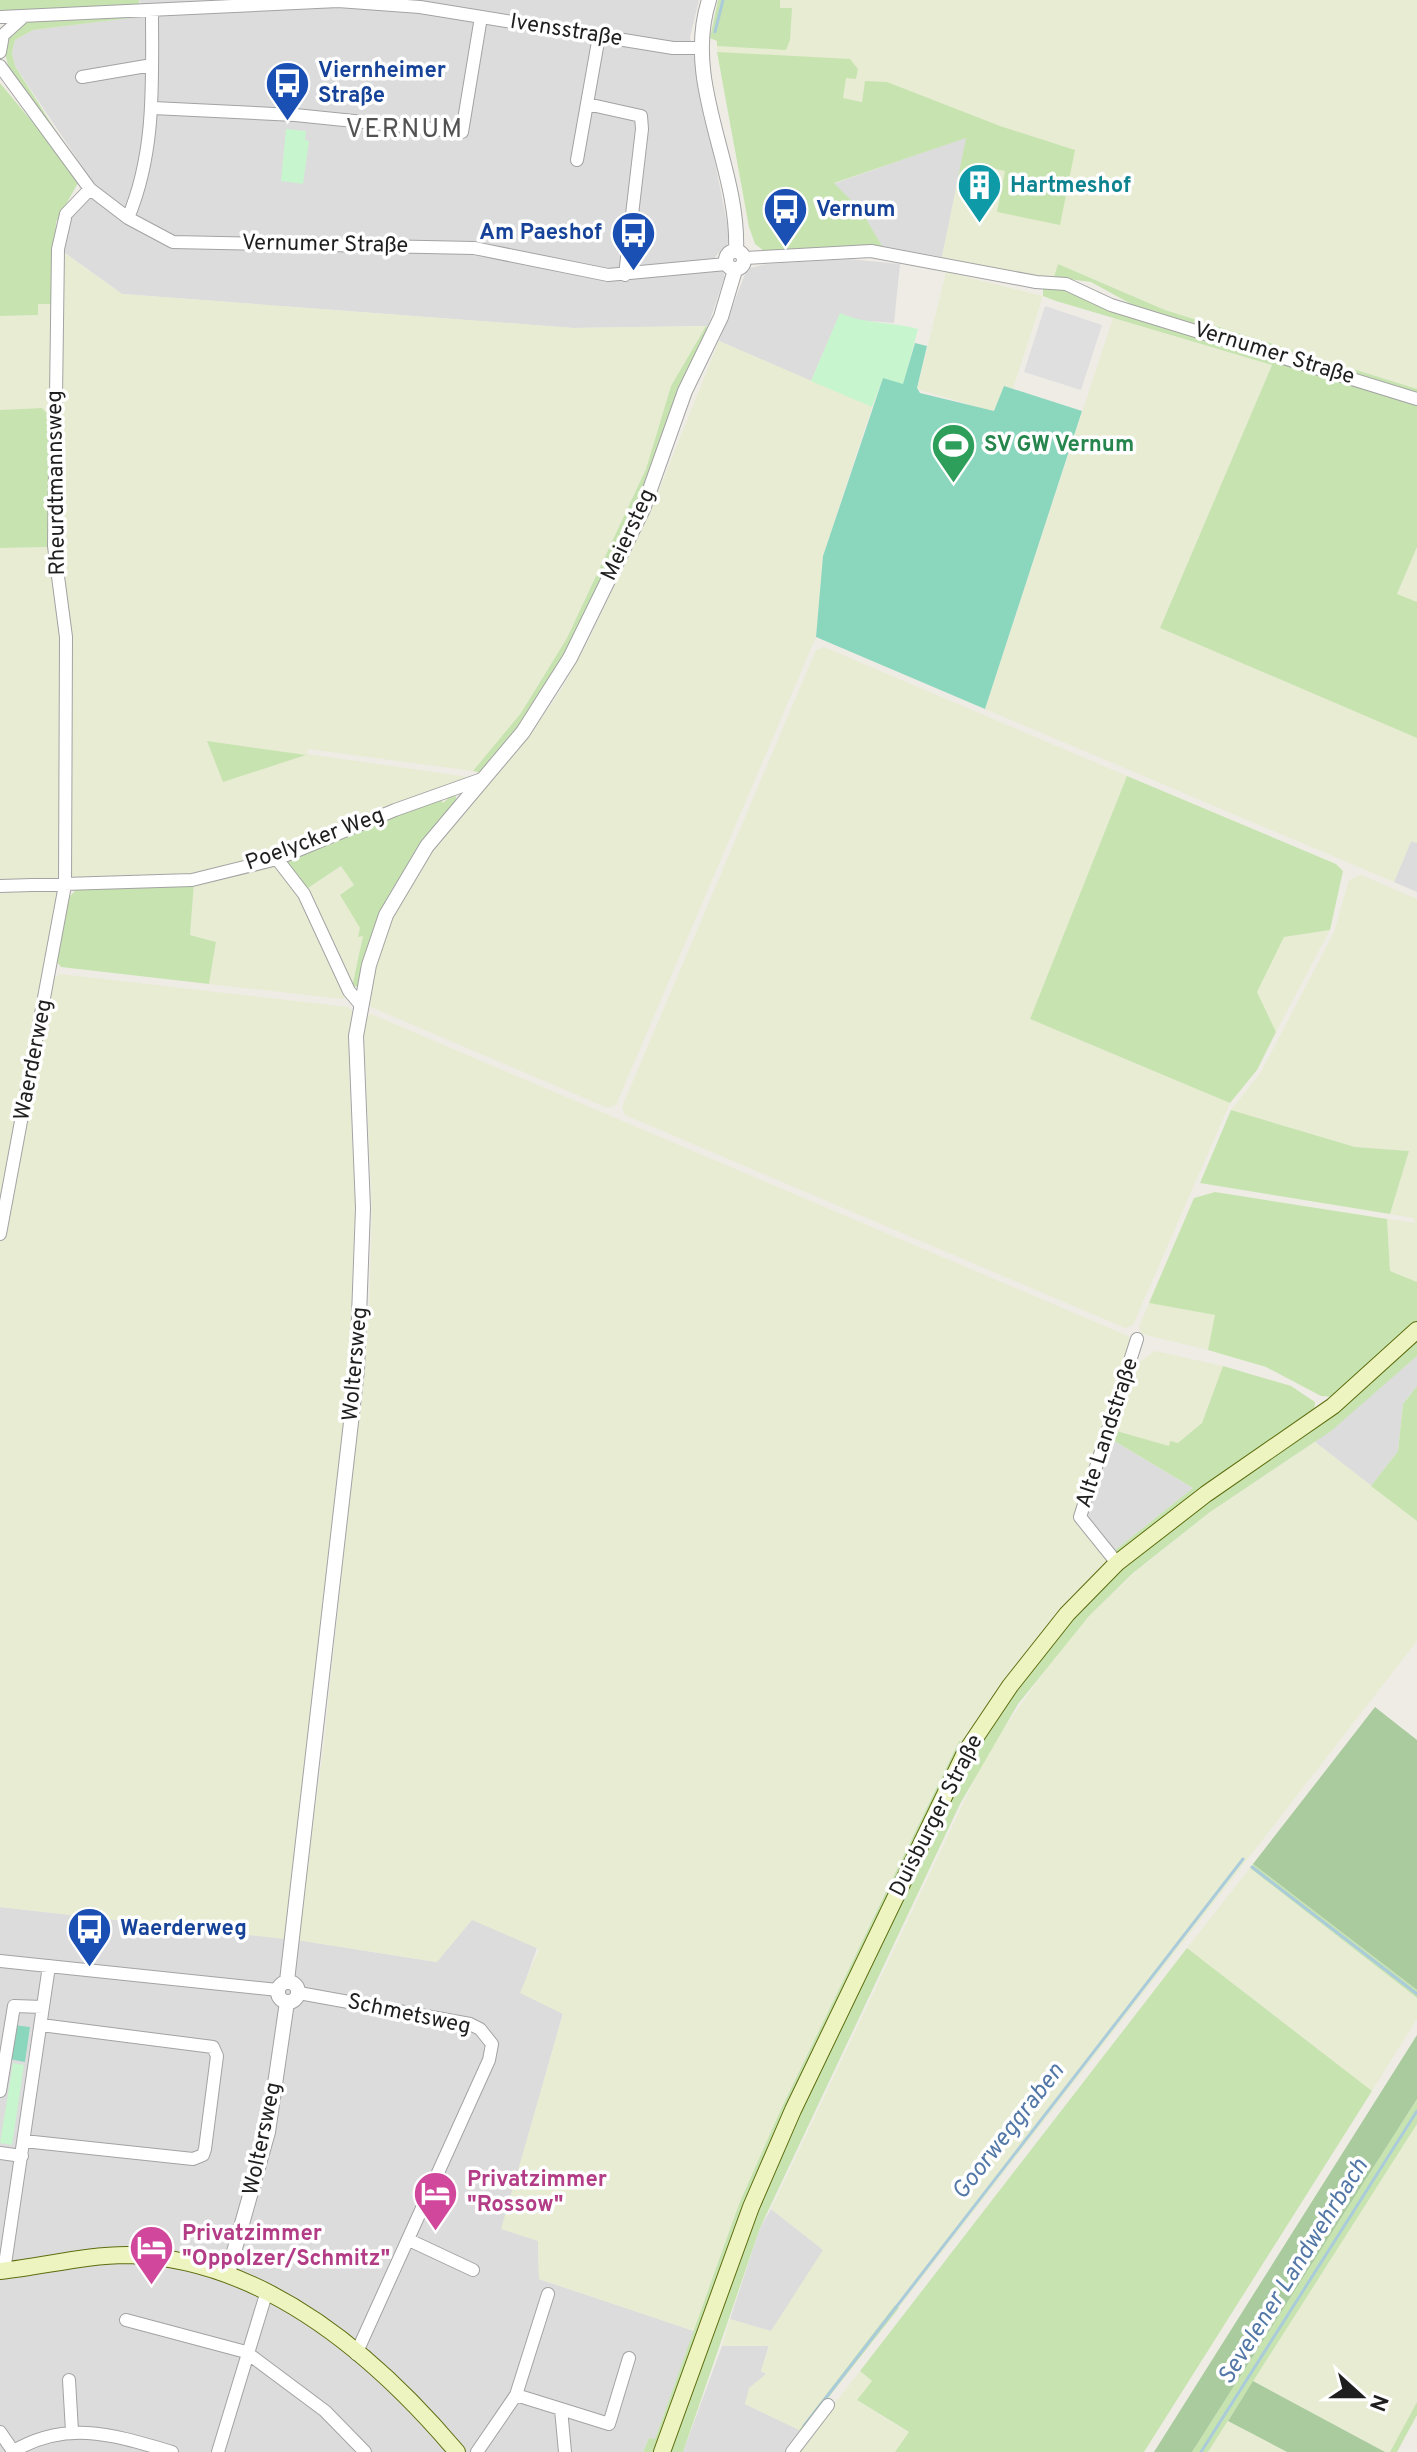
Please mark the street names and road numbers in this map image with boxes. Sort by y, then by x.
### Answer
street label: Ivensstraße [508,9,624,53]
street label: Vernumer Straße [242,230,408,260]
street label: Vernumer Straße [1190,317,1358,391]
street label: Rheurdtmannsweg [42,390,72,576]
street label: Meiersteg [596,485,662,585]
street label: Poelycker Weg [242,802,388,878]
street label: Waerderweg [9,997,59,1123]
street label: Woltersweg [338,1306,374,1422]
street label: Alte Landstraße [1071,1355,1145,1511]
street label: Duisburger Straße [884,1730,990,1902]
street label: Schmetsweg [345,1989,473,2041]
street label: Woltersweg [238,2080,288,2198]

